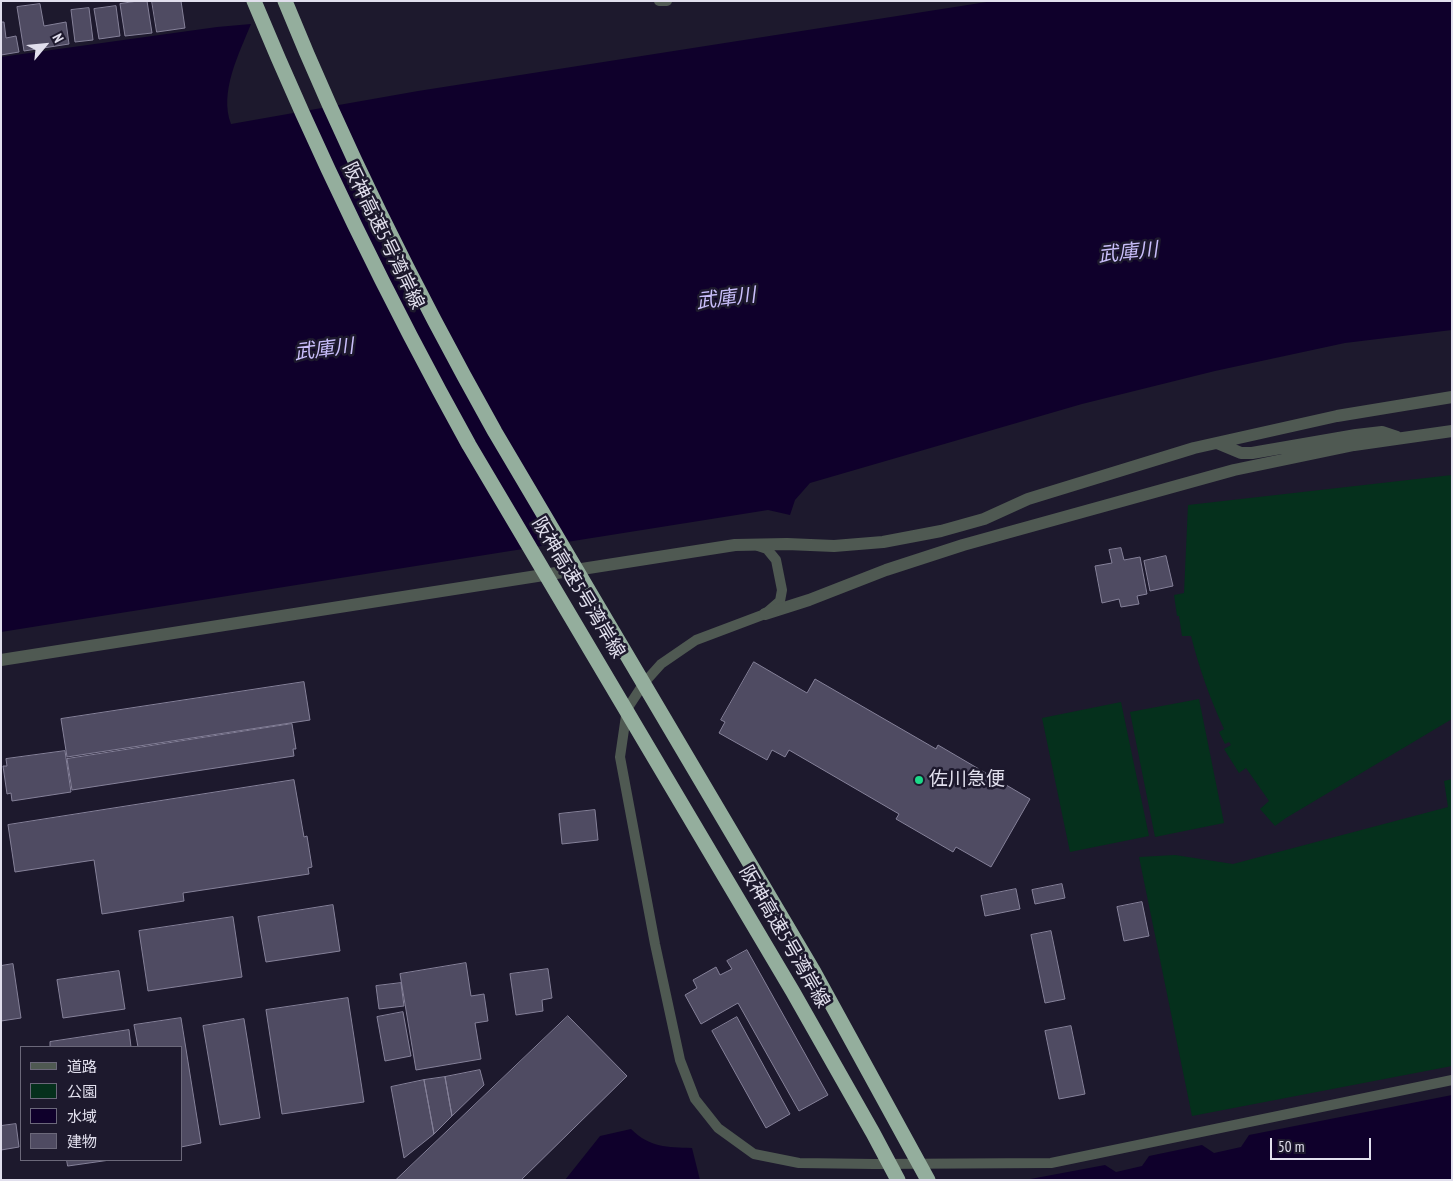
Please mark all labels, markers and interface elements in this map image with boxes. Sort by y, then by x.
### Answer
north arrow [20,20,70,70]
text: N [49,30,68,46]
street label: 阪神高速5号湾岸線 [338,159,428,313]
water label: 武庫川 [1097,238,1159,268]
water label: 武庫川 [695,283,757,315]
water label: 武庫川 [293,334,355,366]
street label: 阪神高速5号湾岸線 [527,513,629,663]
place label: 佐川急便 [929,769,1005,791]
marker: 佐川急便 [913,774,925,786]
street label: 阪神高速5号湾岸線 [734,862,834,1012]
legend [20,1046,182,1161]
text: 道路 [67,1057,97,1076]
text: 公園 [67,1082,97,1101]
text: 水域 [67,1107,97,1126]
scale bar [1273,1128,1374,1160]
text: 建物 [67,1132,97,1151]
text: 50 m [1278,1137,1304,1156]

